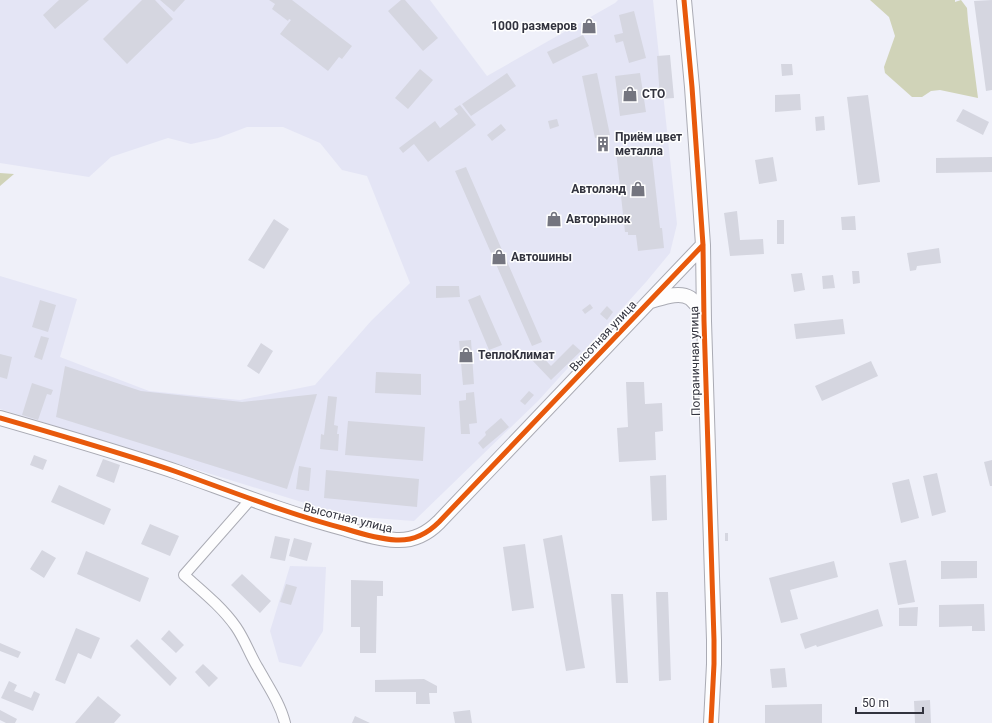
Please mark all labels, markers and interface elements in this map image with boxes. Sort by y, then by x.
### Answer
shop icon: 1000 размеров [580,17,598,35]
place label: 1000 размеров [491,19,577,33]
shop icon: СТО [621,85,639,103]
place label: СТО [642,87,665,101]
place label: Приём цвет металла [615,130,682,158]
building icon: Приём цвет металла [594,135,612,153]
shop icon: Автолэнд [629,180,647,198]
place label: Автолэнд [571,182,626,196]
shop icon: Авторынок [545,210,563,228]
place label: Авторынок [566,212,631,226]
shop icon: Автошины [490,248,508,266]
place label: Автошины [511,250,572,264]
street label: Высотная улица [567,298,639,374]
street label: Пограничная улица [687,306,703,416]
shop icon: ТеплоКлимат [457,346,475,364]
place label: ТеплоКлимат [478,348,555,362]
street label: Высотная улица [302,500,394,536]
scale bar [856,689,923,715]
text: 50 m [862,696,889,710]

